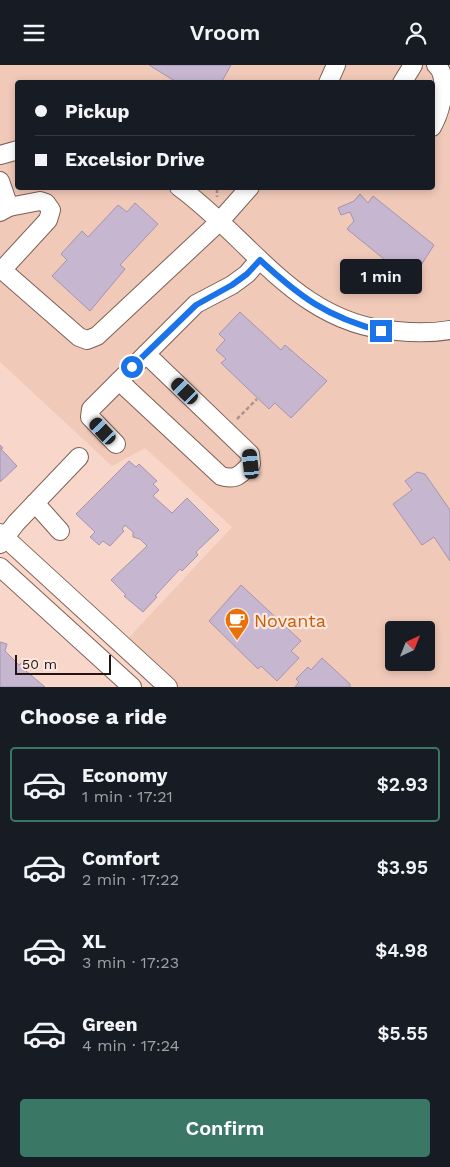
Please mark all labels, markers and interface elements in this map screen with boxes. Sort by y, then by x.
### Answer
icon: menu [20,19,48,47]
icon: person [402,19,430,47]
text: Vroom [190,20,260,45]
text: Pickup [65,100,129,123]
text: Excelsior Drive [65,148,205,171]
callout: 1 min [340,259,422,293]
text: 1 min [360,267,402,286]
route end [370,320,392,342]
route start [121,356,143,378]
car [168,375,201,407]
car [87,415,118,447]
car [241,448,260,480]
cafe icon: Novanta [224,607,250,641]
place label: Novanta [254,610,326,631]
north arrow [385,621,435,671]
map controls [385,621,435,671]
scale bar [15,652,111,675]
text: 50 m [22,656,57,672]
text: Choose a ride [20,704,167,729]
icon: car [22,762,67,807]
text: Economy [82,764,167,787]
text: $2.93 [377,773,428,796]
text: 1 min · 17:21 [82,787,173,806]
icon: car [22,845,67,890]
text: Comfort [82,847,160,870]
text: $3.95 [377,856,428,879]
text: 2 min · 17:22 [82,870,179,889]
icon: car [22,928,67,973]
text: XL [82,930,106,953]
text: $4.98 [375,939,428,962]
text: 3 min · 17:23 [82,953,179,972]
icon: car [22,1011,67,1056]
text: Green [82,1013,138,1036]
text: $5.55 [377,1022,428,1045]
text: 4 min · 17:24 [82,1036,179,1055]
button: Confirm [20,1099,430,1157]

